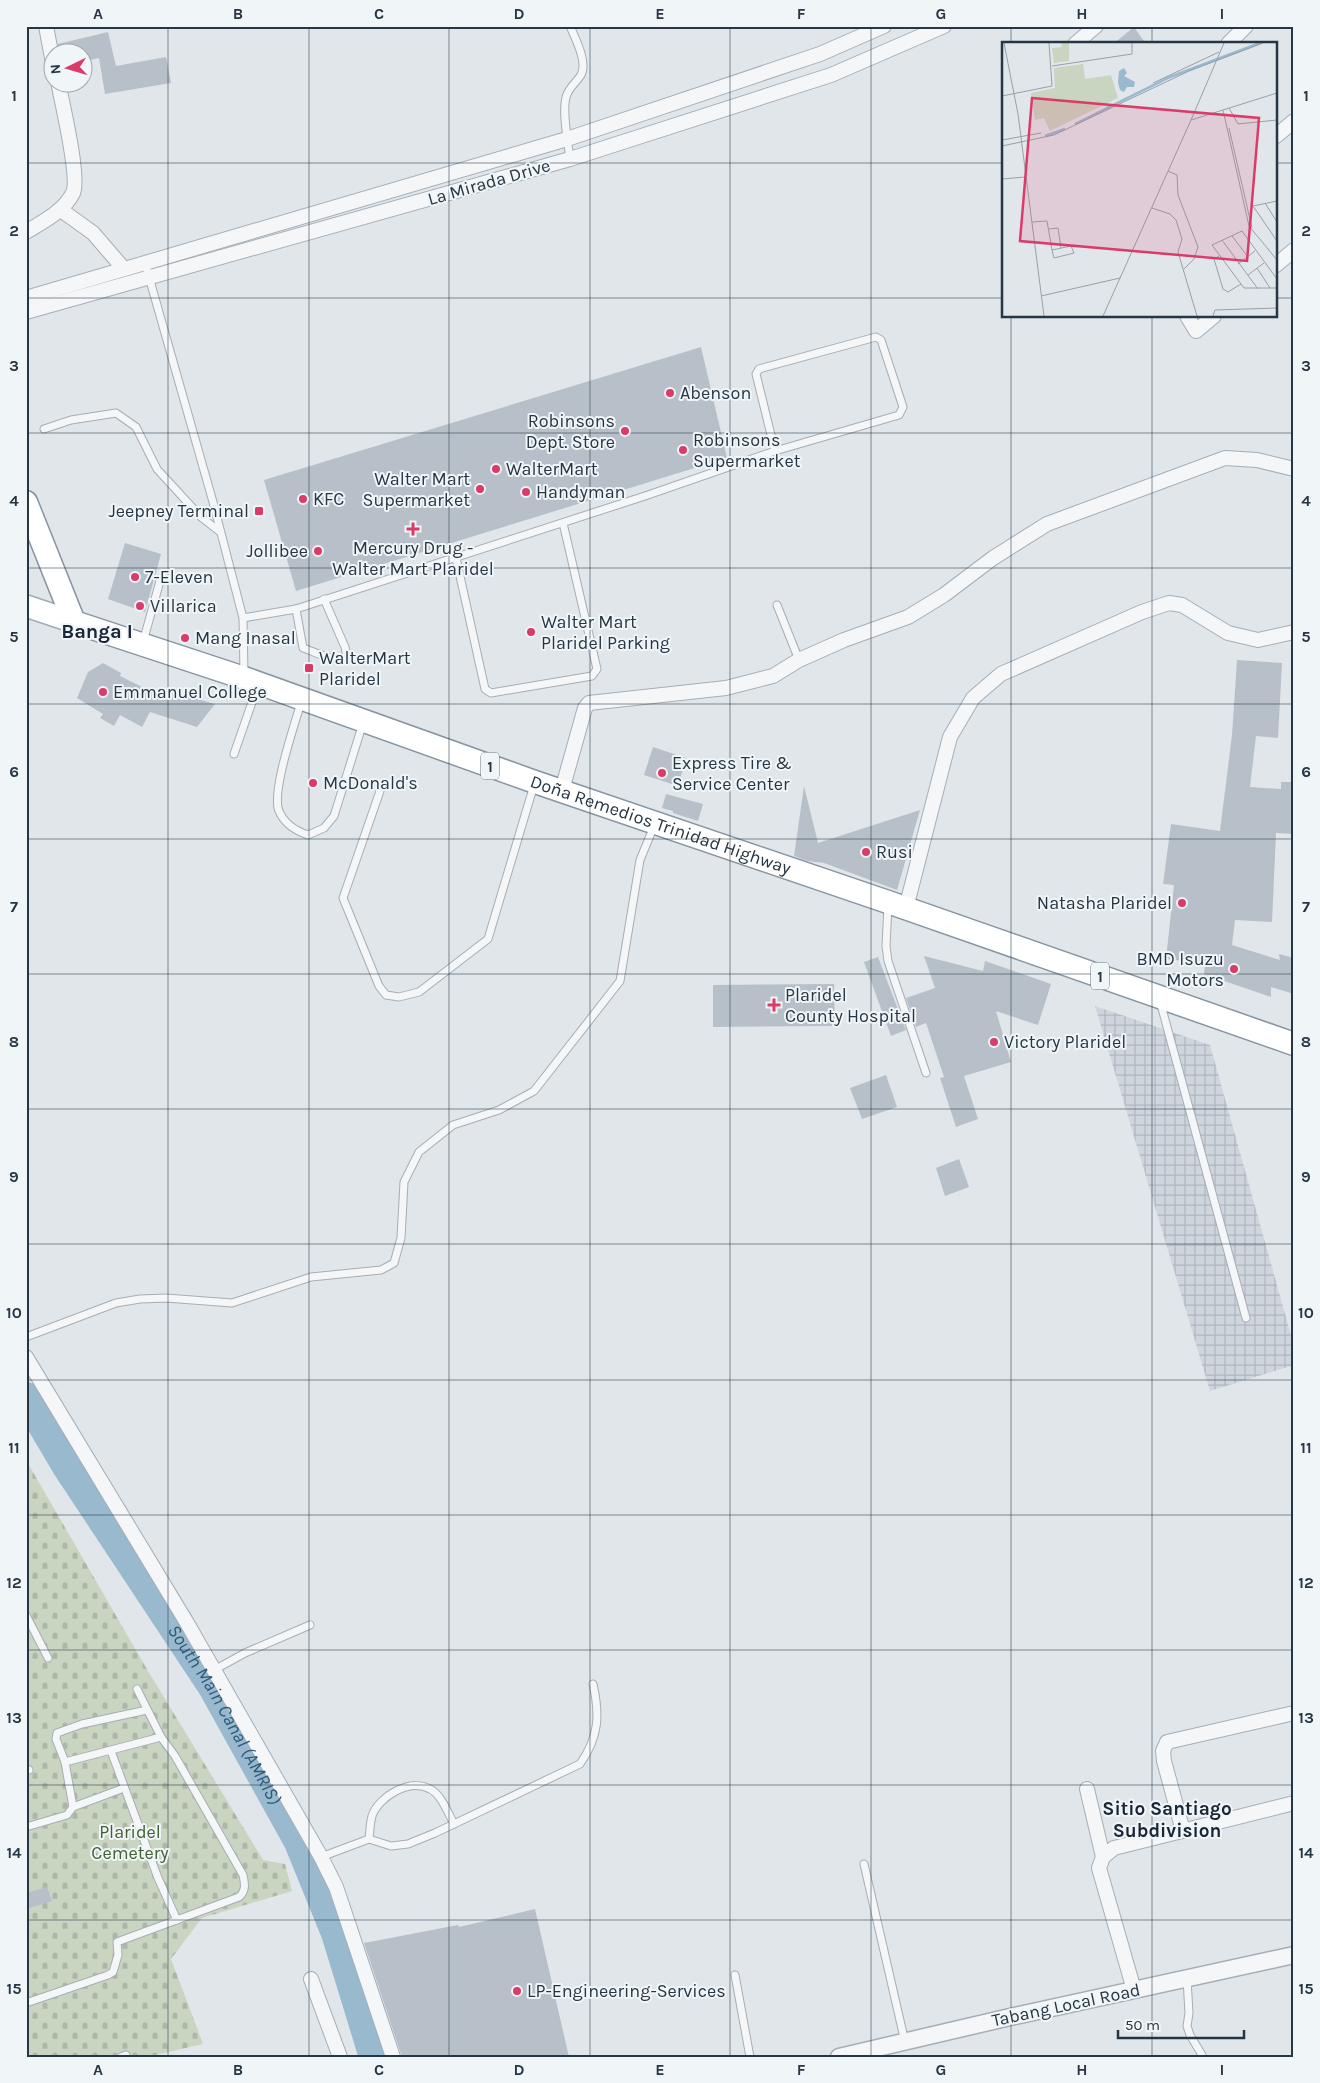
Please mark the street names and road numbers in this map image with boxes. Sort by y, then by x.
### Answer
street label: La Mirada Drive [425,154,553,210]
road number: 1 [481,752,499,779]
street label: Doña Remedios Trinidad Highway [527,770,795,879]
road number: 1 [1091,962,1109,989]
street label: Tabang Local Road [990,1978,1142,2032]

